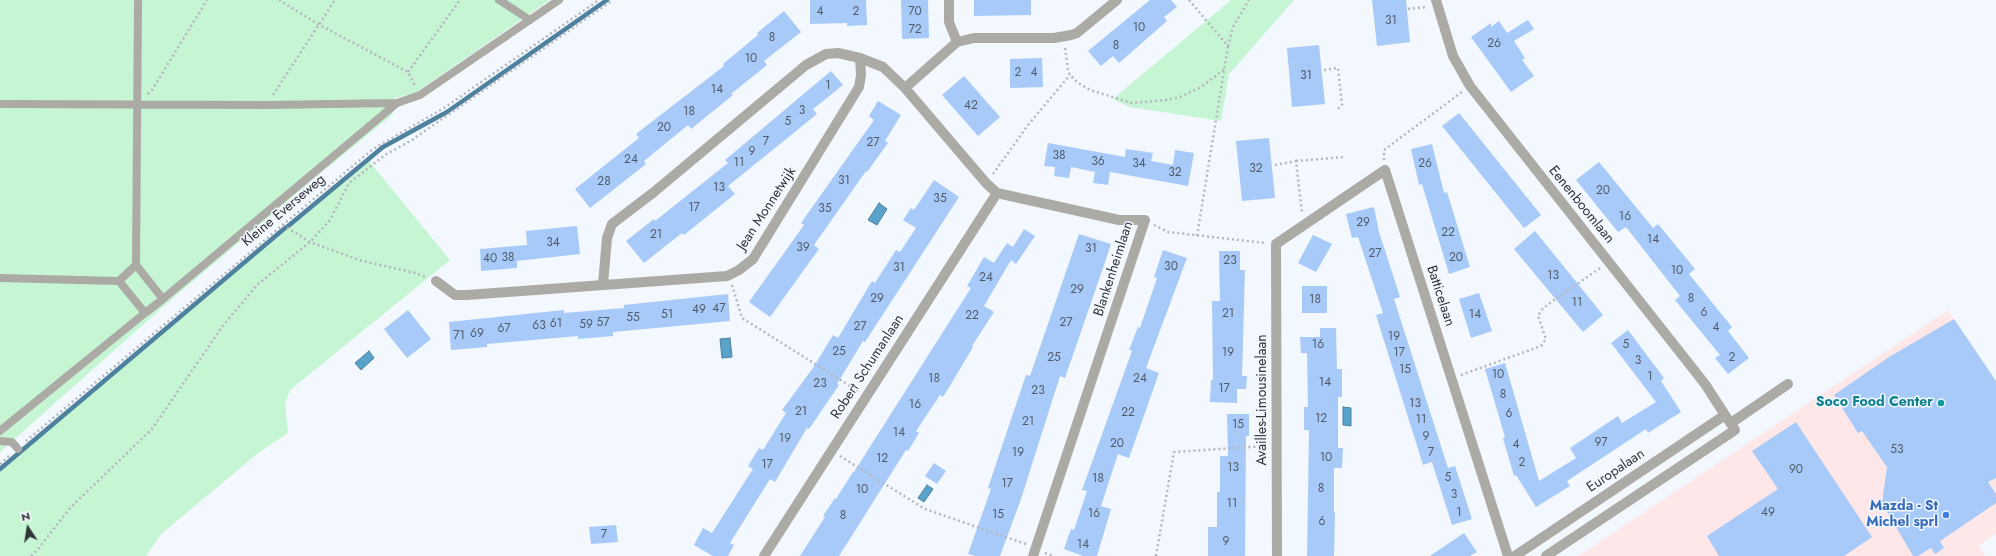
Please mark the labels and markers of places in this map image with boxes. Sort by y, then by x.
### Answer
place label: Soco Food Center [1816,395,1933,411]
marker: Soco Food Center [1936,398,1946,408]
place label: Mazda - St Michel sprl [1866,499,1938,532]
marker: Mazda - St Michel sprl [1941,510,1951,520]

